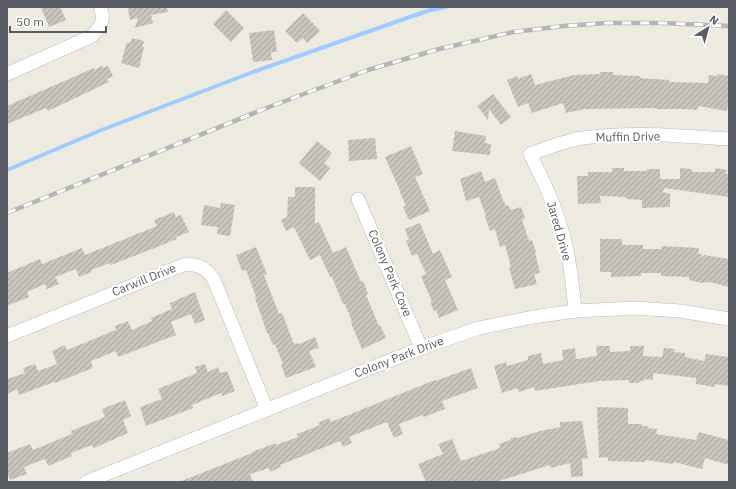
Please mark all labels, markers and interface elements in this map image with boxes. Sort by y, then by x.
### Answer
scale bar [10,8,106,34]
north arrow [688,8,728,48]
text: N [707,12,721,28]
text: 50 m [16,14,44,29]
street label: Muffin Drive [595,128,661,145]
street label: Jared Drive [544,199,575,263]
street label: Colony Park Cove [365,227,416,319]
street label: Carwill Drive [110,260,178,299]
street label: Colony Park Drive [352,332,446,380]

